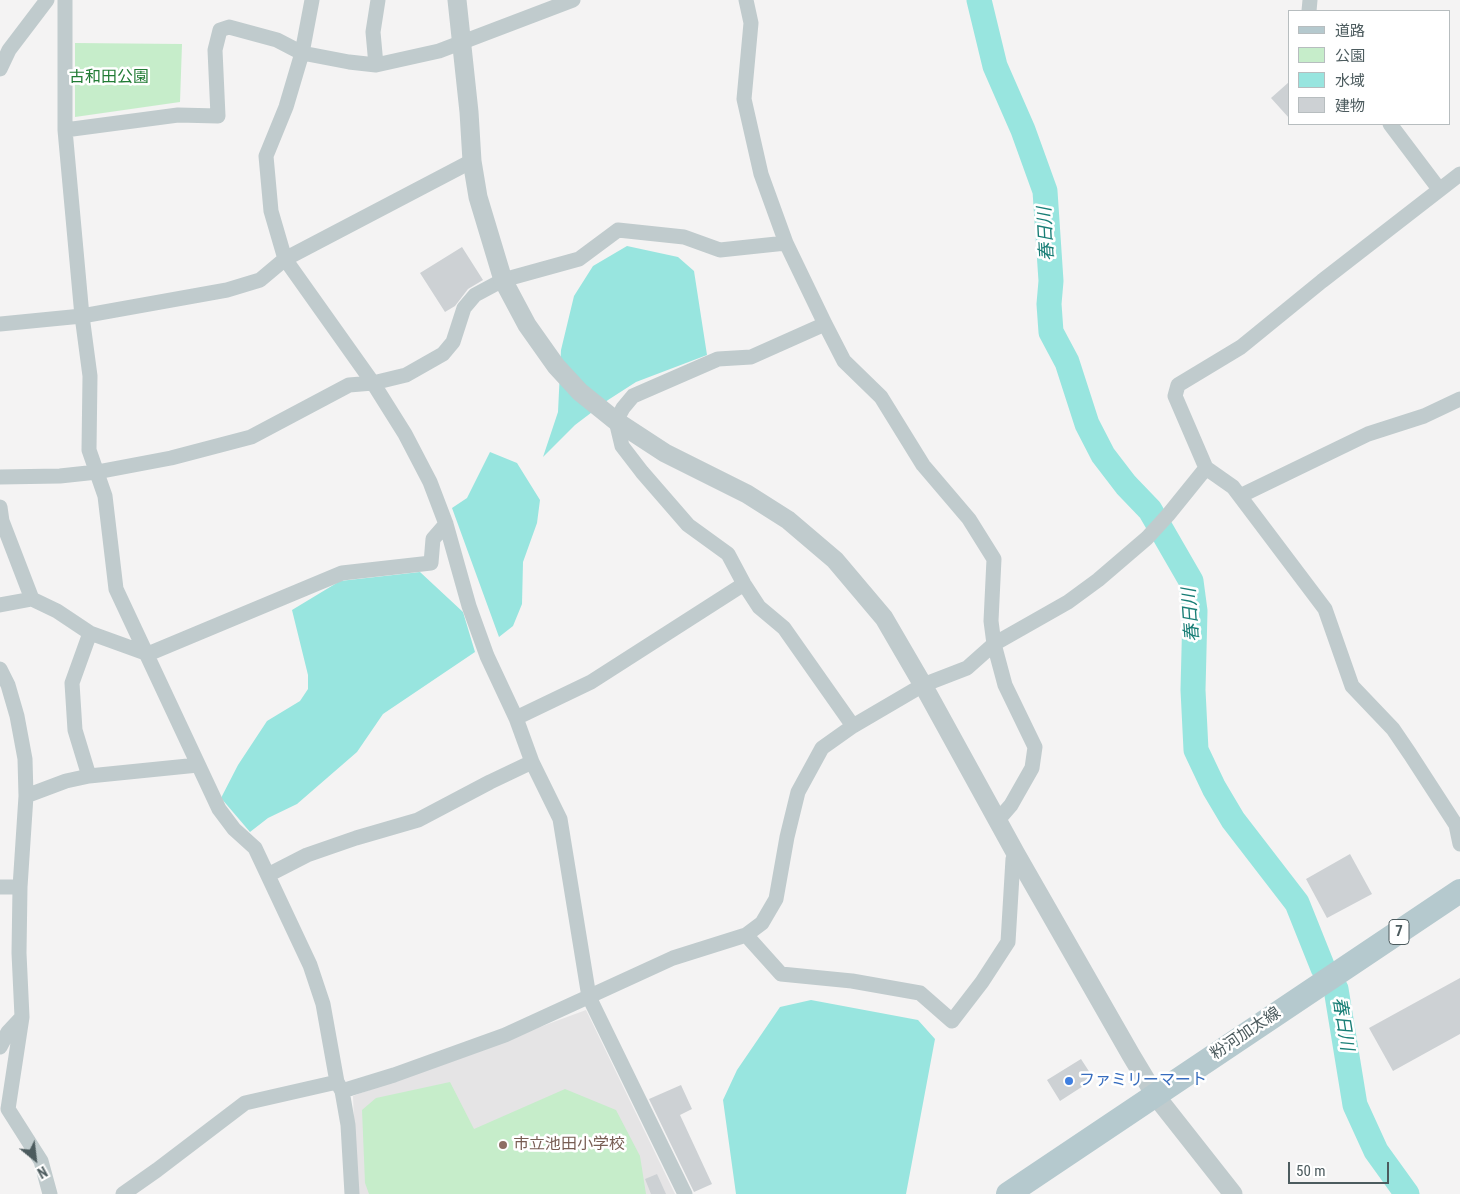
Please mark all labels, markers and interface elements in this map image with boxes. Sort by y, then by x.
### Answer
legend [1288,10,1450,125]
text: 道路 [1335,22,1365,40]
text: 公園 [1335,47,1365,65]
park label: 古和田公園 [69,68,149,88]
text: 水域 [1335,72,1365,90]
text: 建物 [1335,97,1365,115]
water label: 春日川 [1035,206,1059,262]
water label: 春日川 [1179,587,1205,643]
road number: 7 [1389,920,1409,944]
water label: 春日川 [1327,996,1357,1052]
street label: 粉河加太線 [1207,1004,1285,1064]
place label: ファミリーマート [1079,1071,1207,1091]
marker: ファミリーマート [1063,1075,1075,1087]
north arrow [10,1134,60,1184]
place label: 市立池田小学校 [513,1135,625,1155]
marker: 市立池田小学校 [497,1139,509,1151]
scale bar [1290,1152,1391,1184]
text: 50 m [1296,1162,1326,1180]
text: N [35,1163,50,1181]

